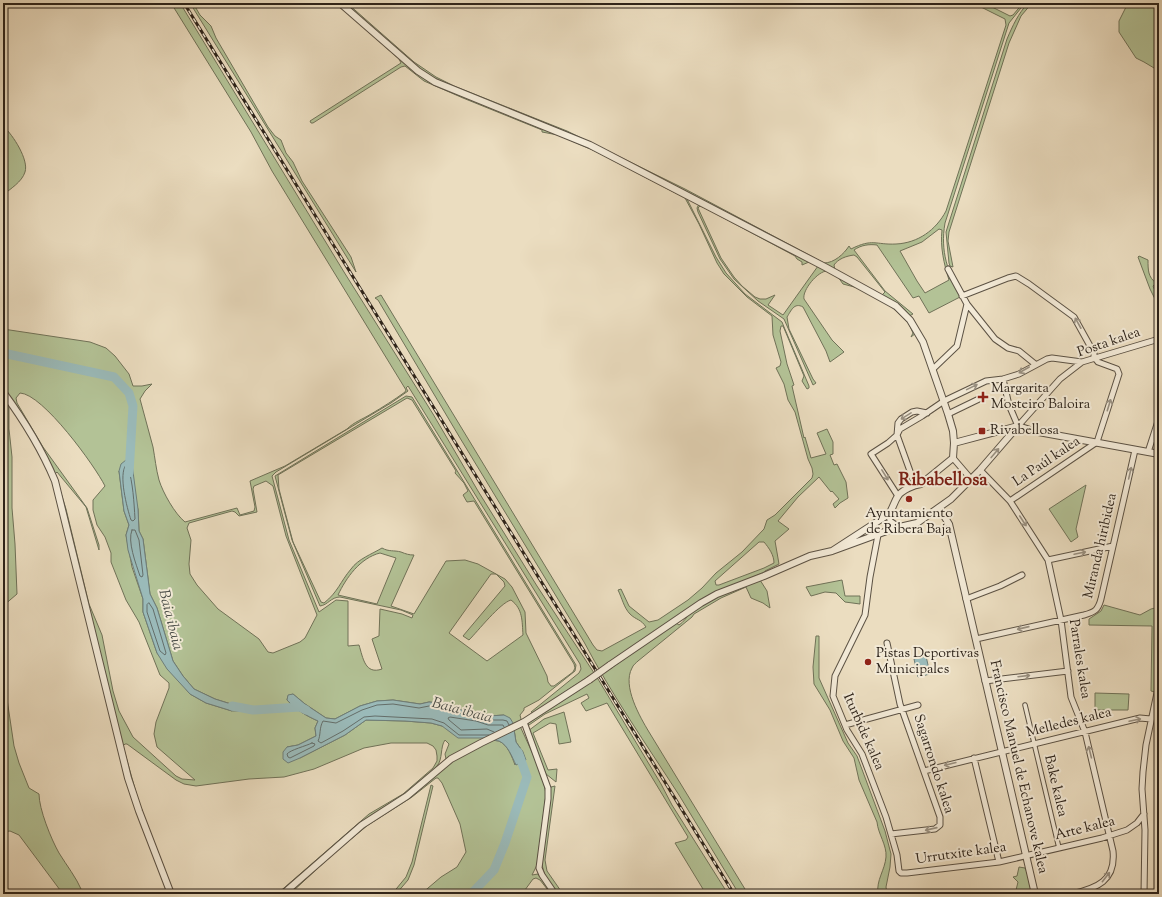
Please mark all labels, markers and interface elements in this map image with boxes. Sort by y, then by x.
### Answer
one-way arrow [1073,317,1081,329]
street label: Posta kalea [1075,323,1144,363]
one-way arrow [1018,367,1030,375]
place label: Margarita Mosteiro Baloira [991,379,1091,415]
one-way arrow [966,383,978,390]
marker: Margarita Mosteiro Baloira [978,392,988,402]
one-way arrow [1106,399,1113,412]
one-way arrow [901,412,912,420]
place label: Rivabellosa [990,421,1060,441]
marker: Rivabellosa [977,426,987,436]
street label: La Paúl kalea [1009,432,1085,492]
one-way arrow [990,447,999,458]
one-way arrow [1126,466,1134,479]
district label: Ribabellosa [898,468,988,494]
one-way arrow [881,469,889,480]
street label: Miranda hiribidea [1079,491,1123,601]
marker: Ayuntamiento de Ribera Baja [904,494,914,504]
place label: Ayuntamiento de Ribera Baja [865,504,953,540]
one-way arrow [1019,515,1027,526]
one-way arrow [1074,548,1087,556]
water label: Baia ibaia [152,587,188,653]
street label: Parrales kalea [1063,618,1095,701]
one-way arrow [1017,625,1030,633]
place label: Pistas Deportivas Municipales [876,644,979,680]
marker: Pistas Deportivas Municipales [863,657,873,667]
street label: Francisco Manuel de Echanove kalea [984,658,1052,876]
one-way arrow [1017,672,1030,680]
street label: Iturbide kalea [837,690,889,774]
water label: Baia ibaia [429,693,495,729]
street label: Melledes kalea [1024,703,1114,743]
street label: Sagarrondo kalea [908,712,959,817]
one-way arrow [1128,715,1141,723]
one-way arrow [1086,746,1094,759]
street label: Bake kalea [1038,753,1072,819]
one-way arrow [944,761,957,769]
street label: Arte kalea [1053,812,1118,846]
one-way arrow [925,825,938,833]
street label: Urrutxite kalea [914,838,1008,870]
one-way arrow [1102,872,1110,883]

